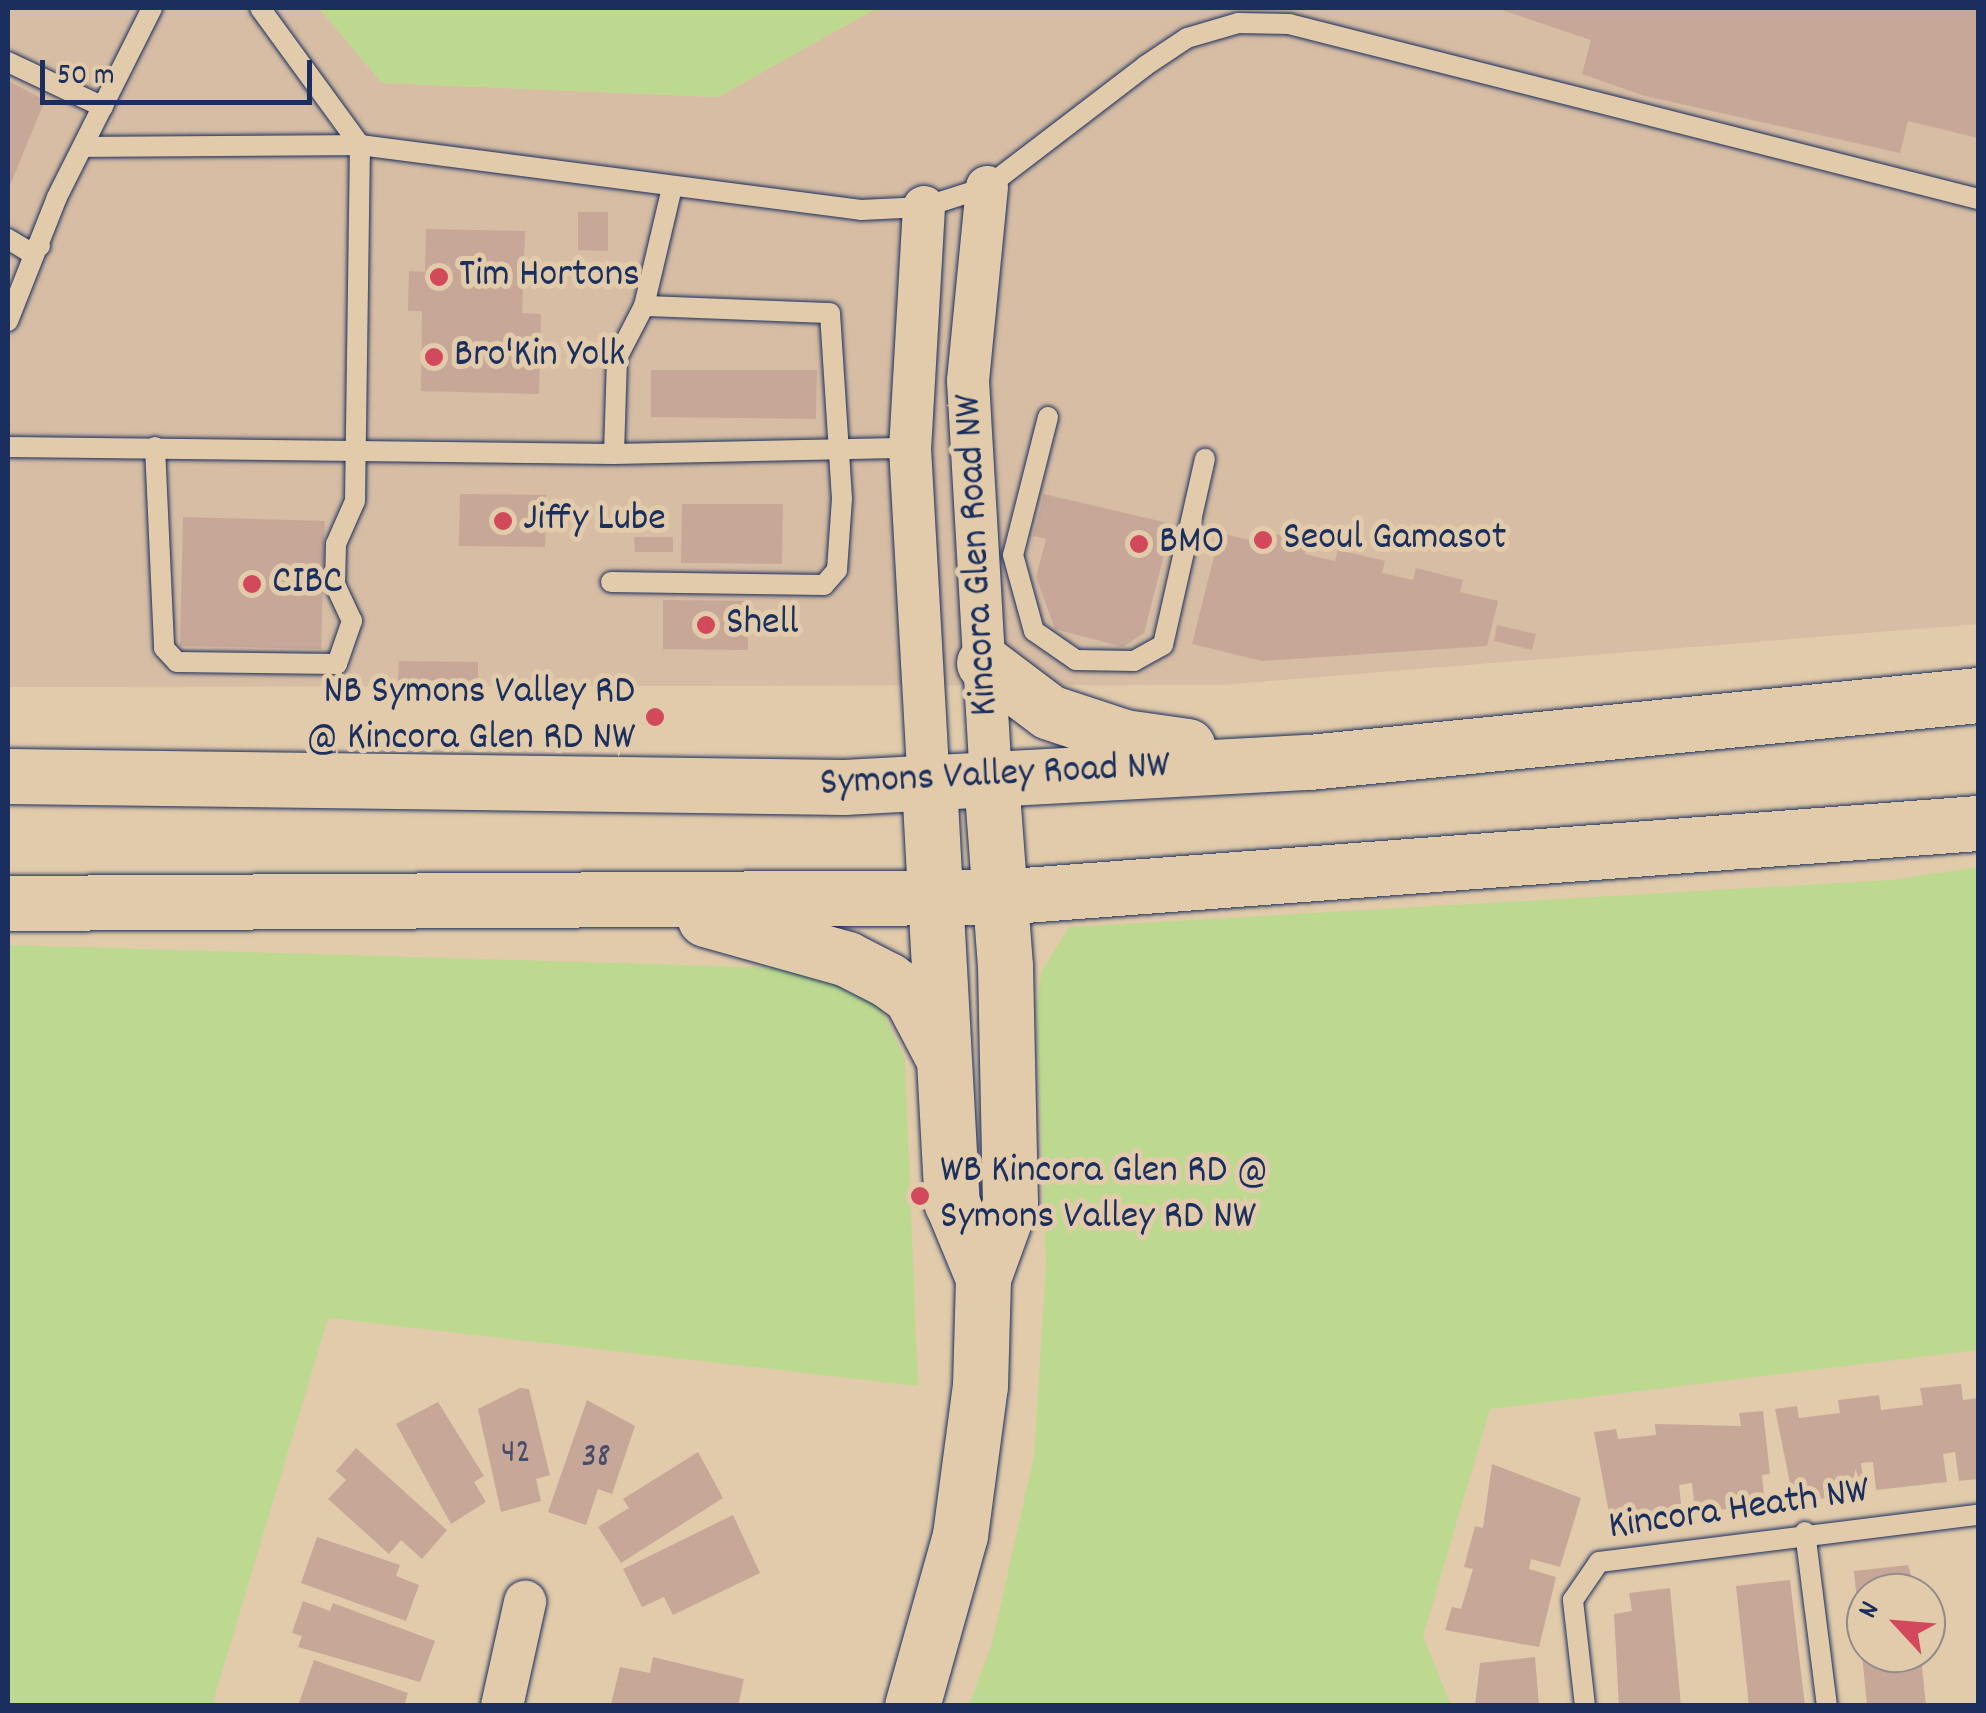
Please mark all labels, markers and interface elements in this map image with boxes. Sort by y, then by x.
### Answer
scale bar [45,40,318,102]
text: 50 m [57,56,115,99]
place label: Tim Hortons [459,253,640,301]
marker: Tim Hortons [428,266,450,288]
place label: Bro'Kin Yolk [454,333,625,381]
marker: Bro'Kin Yolk [423,346,445,368]
street label: Kincora Glen Road NW [947,393,1011,717]
place label: Jiffy Lube [523,497,666,545]
marker: Jiffy Lube [492,510,514,532]
place label: Seoul Gamasot [1283,516,1507,564]
place label: BMO [1159,520,1224,568]
marker: Seoul Gamasot [1252,529,1274,551]
marker: BMO [1128,533,1150,555]
place label: CIBC [272,560,343,608]
marker: CIBC [241,573,263,595]
place label: Shell [726,601,799,649]
marker: Shell [695,614,717,636]
place label: NB Symons Valley RD @ Kincora Glen RD NW [306,670,635,764]
marker: NB Symons Valley RD @ Kincora Glen RD NW [644,706,666,728]
street label: Symons Valley Road NW [819,744,1171,810]
place label: WB Kincora Glen RD @ Symons Valley RD NW [940,1149,1268,1243]
marker: WB Kincora Glen RD @ Symons Valley RD NW [909,1185,931,1207]
house number: 42 [501,1433,531,1475]
house number: 38 [581,1437,611,1479]
street label: Kincora Heath NW [1606,1469,1872,1553]
north arrow [1846,1573,1946,1673]
text: N [1850,1596,1892,1626]

